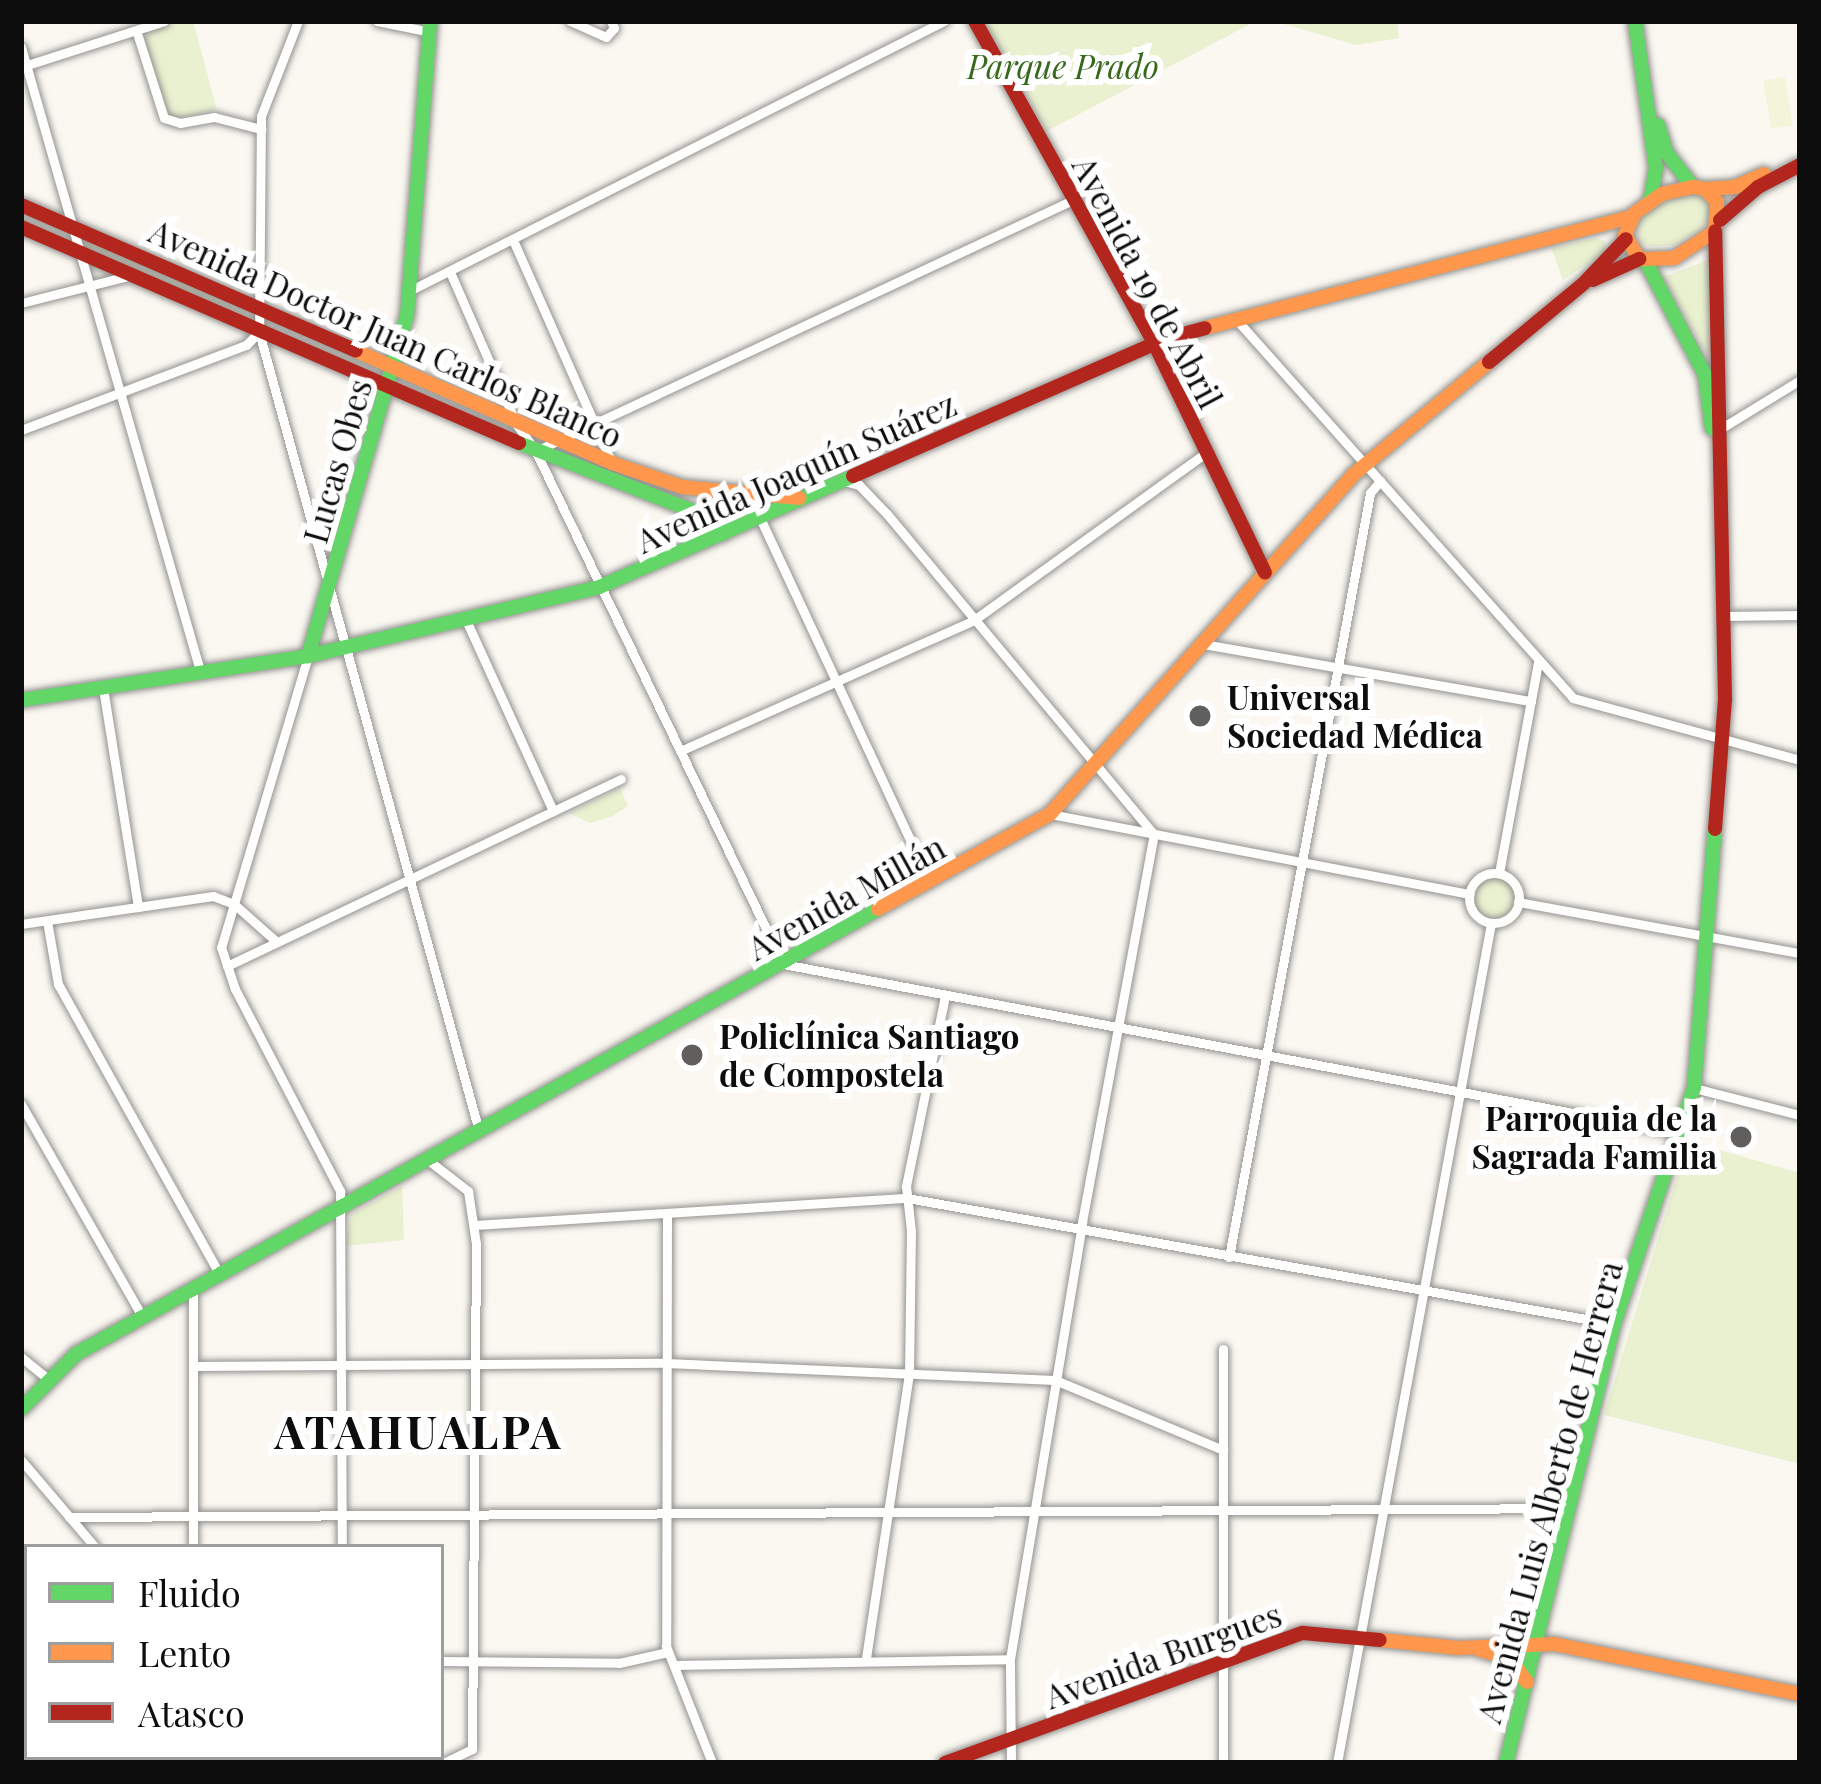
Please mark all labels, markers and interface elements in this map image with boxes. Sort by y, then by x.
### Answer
park label: Parque Prado [967,46,1159,86]
street label: Avenida 19 de Abril [1065,149,1231,415]
street label: Avenida Doctor Juan Carlos Blanco [143,210,629,456]
street label: Lucas Obes [295,375,379,547]
street label: Avenida Joaquín Suárez [630,383,962,561]
place label: Universal Sociedad Médica [1227,677,1483,755]
marker: Universal Sociedad Médica [1184,700,1216,732]
street label: Avenida Millán [740,826,952,968]
place label: Policlínica Santiago de Compostela [719,1016,1020,1094]
marker: Policlínica Santiago de Compostela [676,1039,708,1071]
place label: Parroquia de la Sagrada Familia [1471,1098,1717,1176]
marker: Parroquia de la Sagrada Familia [1728,1124,1754,1150]
street label: Avenida Luis Alberto de Herrera [1468,1256,1630,1728]
district label: ATAHUALPA [274,1404,564,1458]
legend [24,1544,444,1760]
text: Fluido [138,1568,241,1616]
street label: Avenida Burgues [1039,1594,1287,1716]
text: Lento [138,1628,231,1676]
text: Atasco [138,1688,245,1736]

